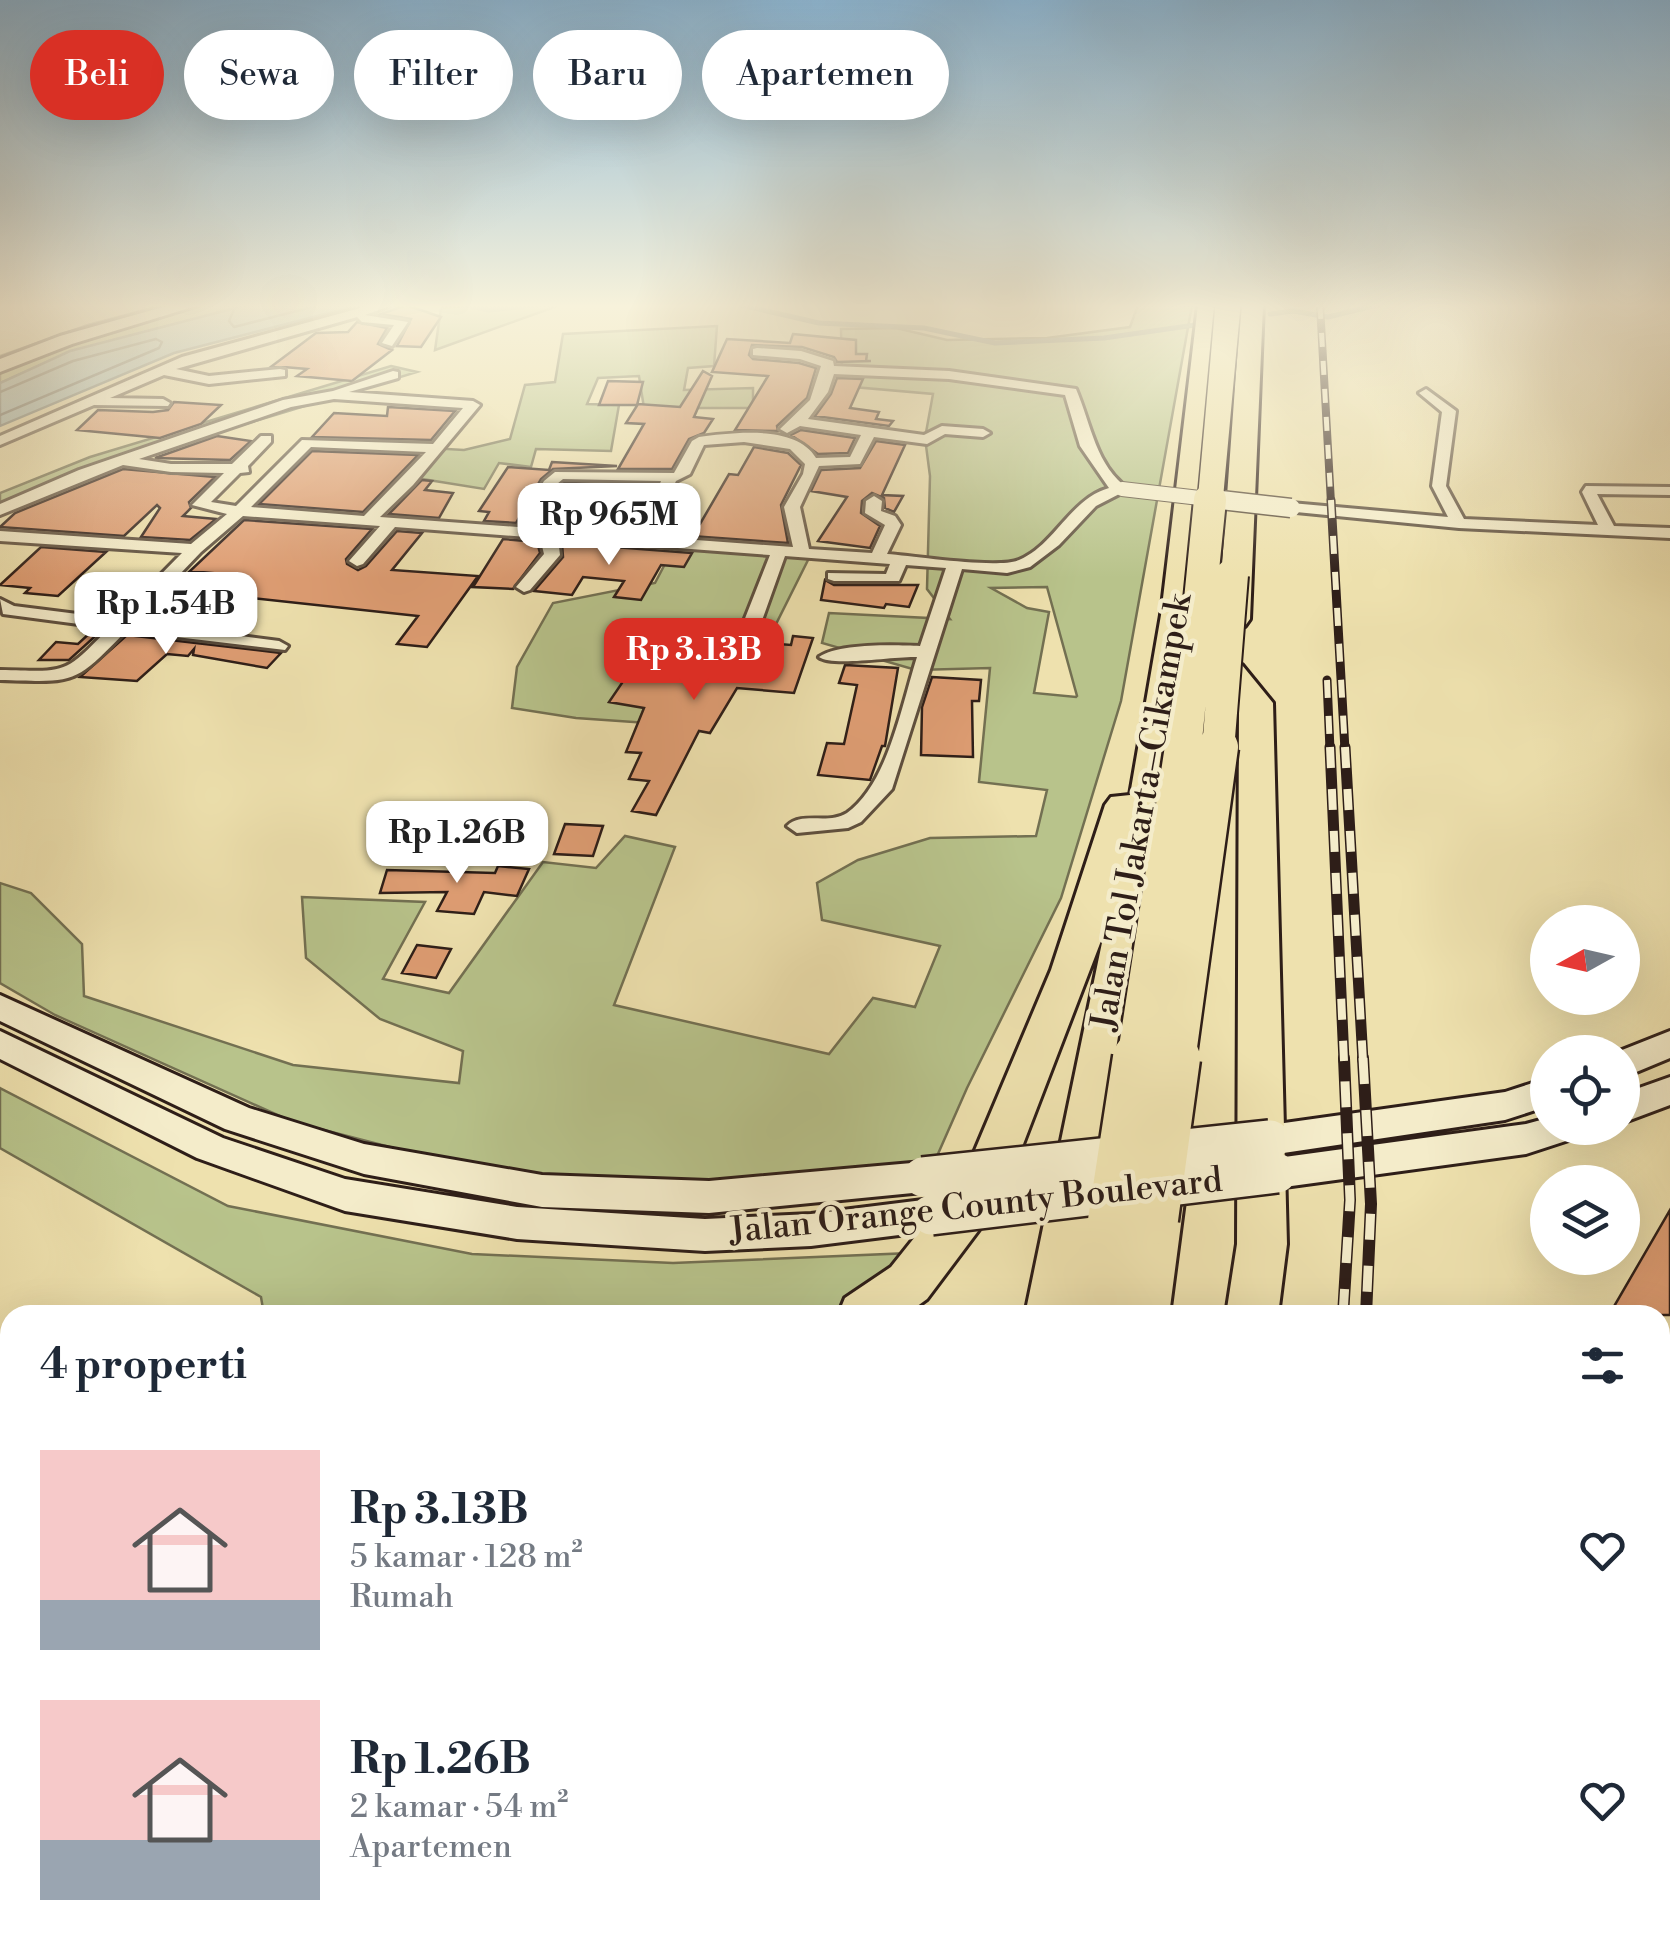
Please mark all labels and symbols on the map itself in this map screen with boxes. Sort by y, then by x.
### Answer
pin: Rp 965M [517,483,701,568]
pin: Rp 1.54B [63,572,269,657]
street label: Jalan Tol Jakarta–Cikampek [1082,589,1202,1035]
pin: Rp 3.13B [591,618,797,703]
pin: Rp 1.26B [354,801,560,886]
north arrow [1530,905,1640,1015]
street label: Jalan Orange County Boulevard [726,1159,1225,1253]

